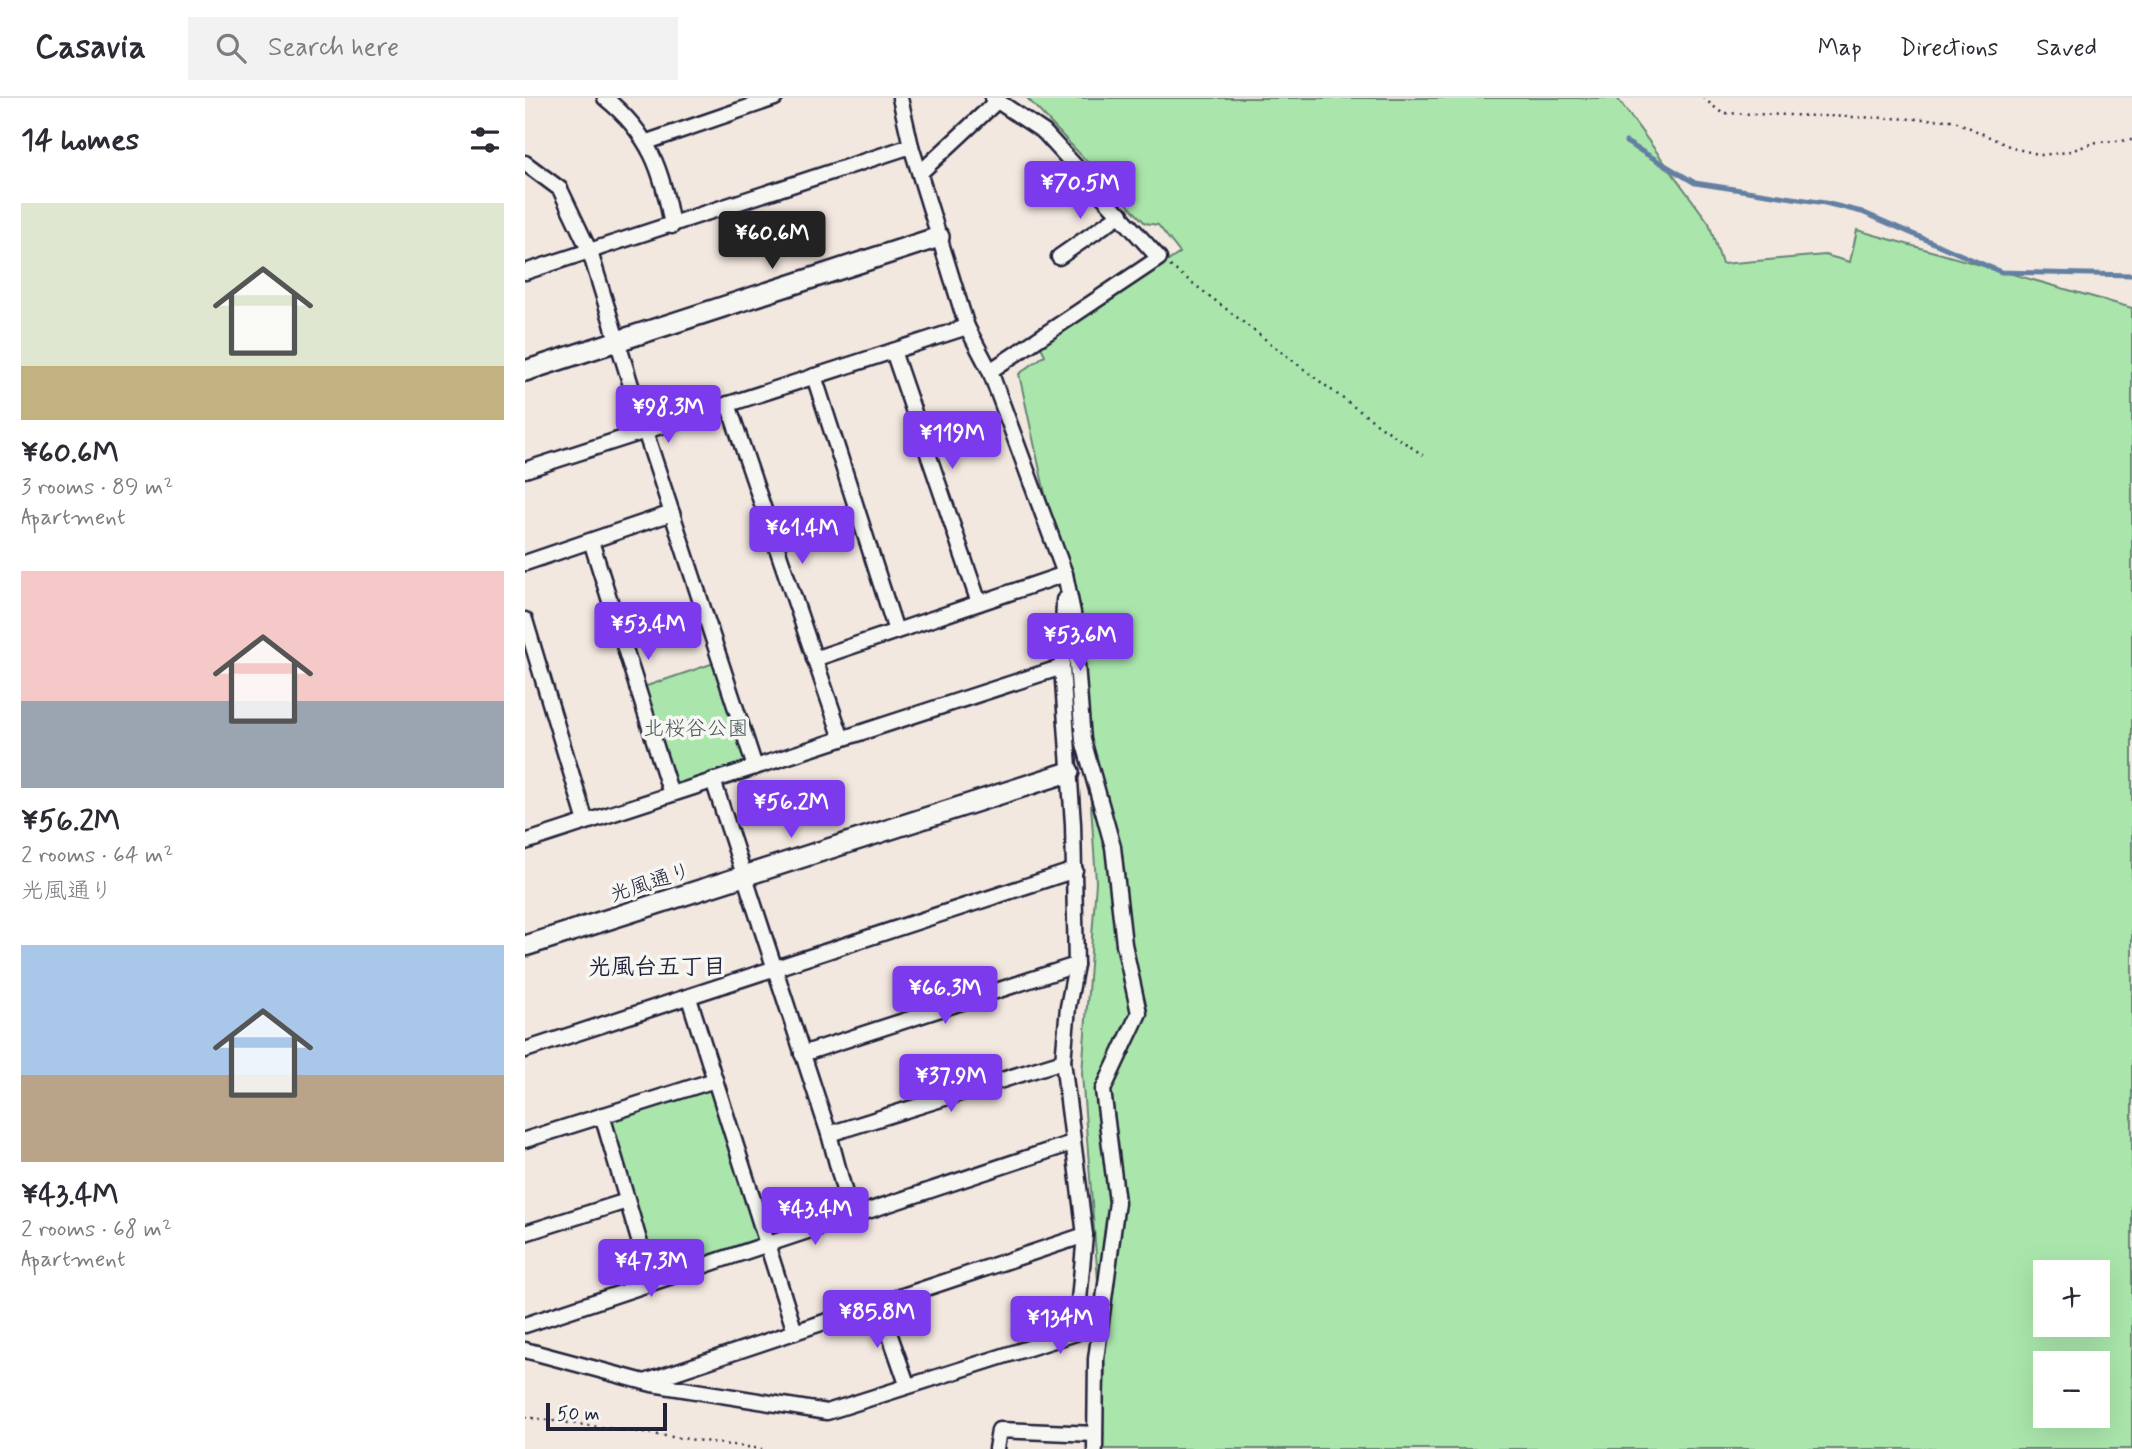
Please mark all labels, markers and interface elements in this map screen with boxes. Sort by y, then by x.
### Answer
search box [188,17,678,80]
text: Casavia [35,26,146,70]
icon: search [212,29,250,67]
text: Search here [268,31,399,65]
text: Map [1818,33,1862,64]
text: Directions [1900,33,1998,64]
text: Saved [2036,33,2097,64]
text: 14 homes [21,121,139,160]
icon: filters [466,121,504,159]
pin: ¥70.5M [1023,162,1137,221]
text: ¥70.5M [1040,169,1120,199]
pin: ¥60.6M [715,212,829,271]
text: ¥60.6M [735,219,809,249]
icon: home [200,248,326,374]
pin: ¥98.3M [611,386,725,445]
text: ¥98.3M [632,393,704,423]
pin: ¥119M [903,412,1001,471]
text: ¥119M [919,419,985,449]
text: ¥60.6M [21,434,119,473]
text: 3 rooms · 89 m² [21,473,173,503]
text: Apartment [21,503,126,533]
pin: ¥61.4M [745,506,859,566]
text: ¥61.4M [765,514,839,544]
pin: ¥53.4M [591,602,705,662]
text: ¥53.4M [610,610,686,640]
pin: ¥53.6M [1023,614,1137,673]
icon: home [200,616,326,742]
text: ¥53.6M [1043,621,1117,651]
park label: 北桜谷公園 [644,715,749,743]
pin: ¥56.2M [734,780,848,840]
text: ¥56.2M [753,788,829,818]
text: ¥56.2M [21,802,120,841]
text: 2 rooms · 64 m² [21,841,173,871]
street label: 光風通り [606,857,695,909]
text: 光風通り [21,877,113,907]
district label: 光風台五丁目 [588,953,726,983]
pin: ¥66.3M [888,967,1002,1026]
text: ¥66.3M [908,974,982,1004]
icon: home [200,990,326,1116]
pin: ¥37.9M [894,1054,1008,1114]
text: ¥37.9M [915,1062,987,1092]
text: ¥43.4M [21,1176,118,1215]
pin: ¥43.4M [758,1188,872,1247]
text: ¥43.4M [778,1195,852,1225]
text: 2 rooms · 68 m² [21,1215,172,1245]
pin: ¥47.3M [594,1240,708,1299]
text: Apartment [21,1245,126,1275]
text: ¥47.3M [614,1247,688,1277]
map controls [2033,1260,2110,1428]
button: + [2033,1260,2110,1337]
pin: ¥85.8M [820,1290,934,1350]
pin: ¥134M [1011,1296,1109,1356]
text: ¥85.8M [839,1298,915,1328]
text: ¥134M [1027,1304,1094,1334]
button: − [2033,1351,2110,1428]
scale bar [546,1400,667,1432]
text: 50 m [557,1402,600,1427]

